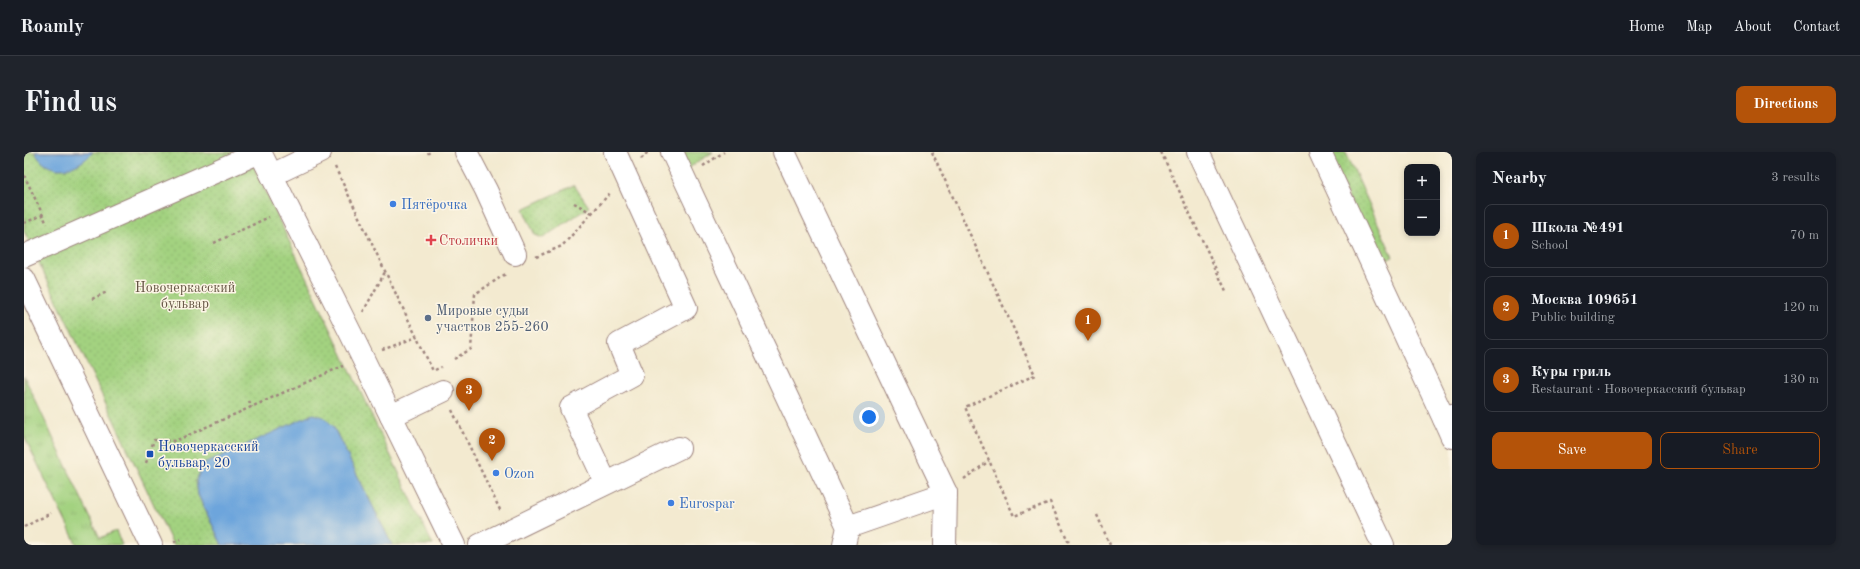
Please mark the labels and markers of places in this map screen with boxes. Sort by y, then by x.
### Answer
place label: Пятёрочка [401,198,468,212]
marker: Пятёрочка [388,199,398,209]
place label: Столички [439,234,498,248]
marker: Столички [426,235,436,245]
place label: Мировые судьи участков 255-260 [436,304,549,334]
pin: 1 [1075,308,1101,341]
marker: Мировые судьи участков 255-260 [423,313,433,323]
pin: 3 [456,378,482,411]
pin: 2 [479,428,505,461]
place label: Новочеркасский бульвар, 20 [158,440,259,470]
marker: Новочеркасский бульвар, 20 [145,449,155,459]
place label: Ozon [504,467,535,481]
marker: Ozon [491,468,501,478]
place label: Eurospar [679,497,735,511]
marker: Eurospar [666,498,676,508]

